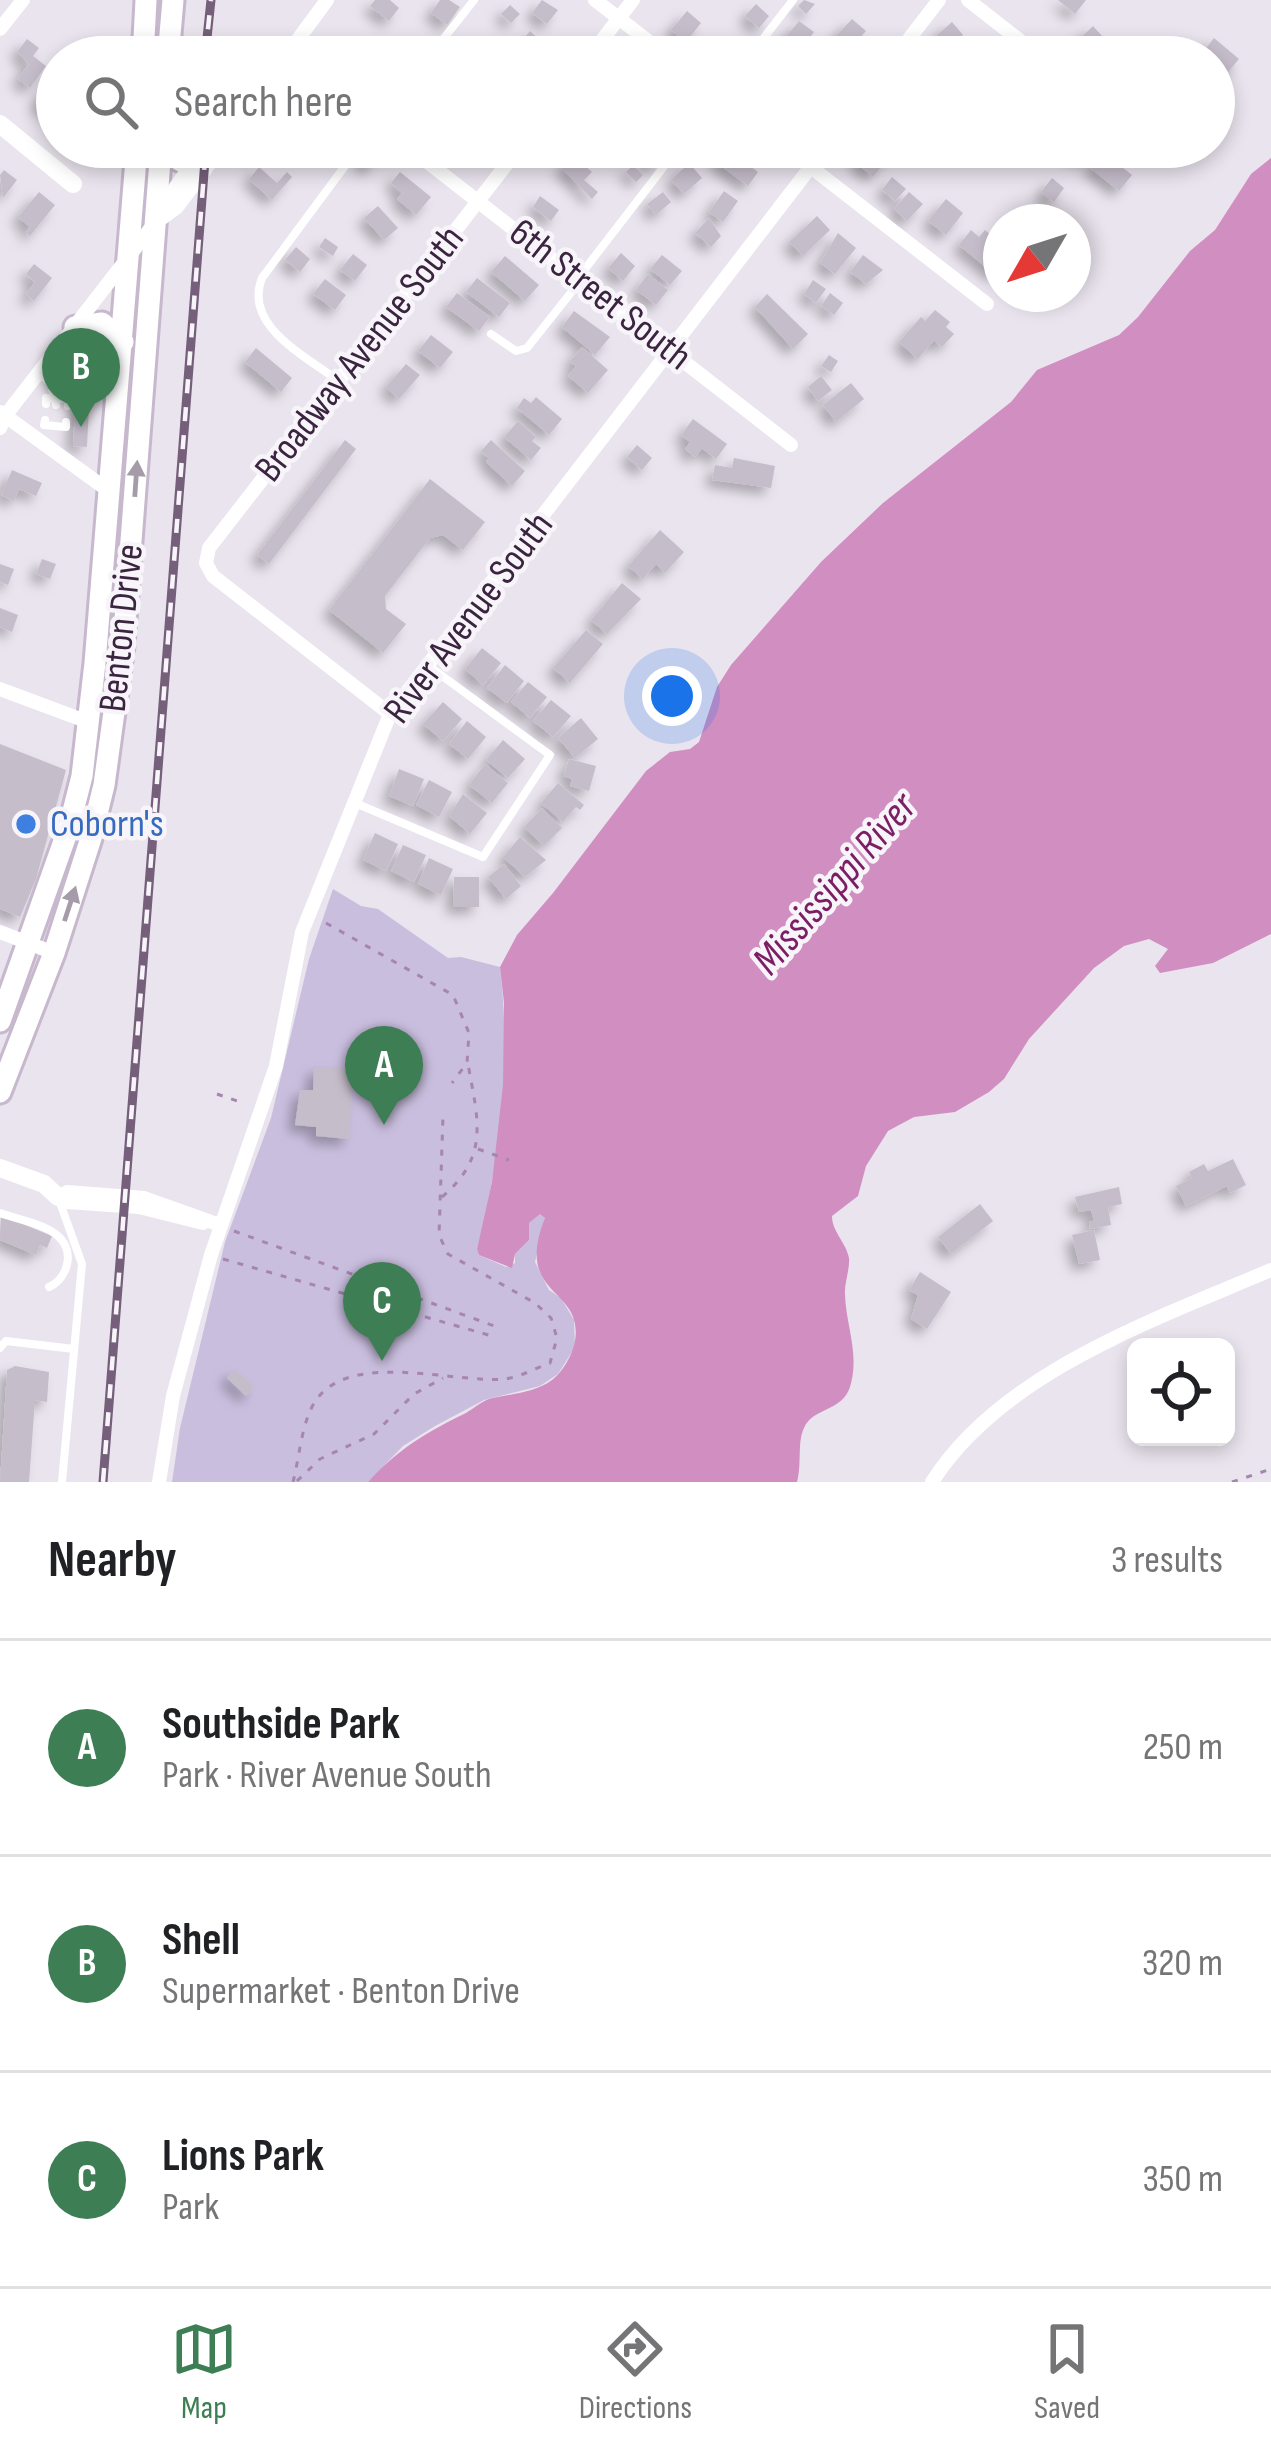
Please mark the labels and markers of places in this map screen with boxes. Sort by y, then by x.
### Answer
pin: B [42,328,120,427]
place label: Coborn's [50,801,164,848]
marker: Coborn's [13,811,39,837]
pin: A [345,1026,423,1125]
pin: C [343,1262,421,1361]

